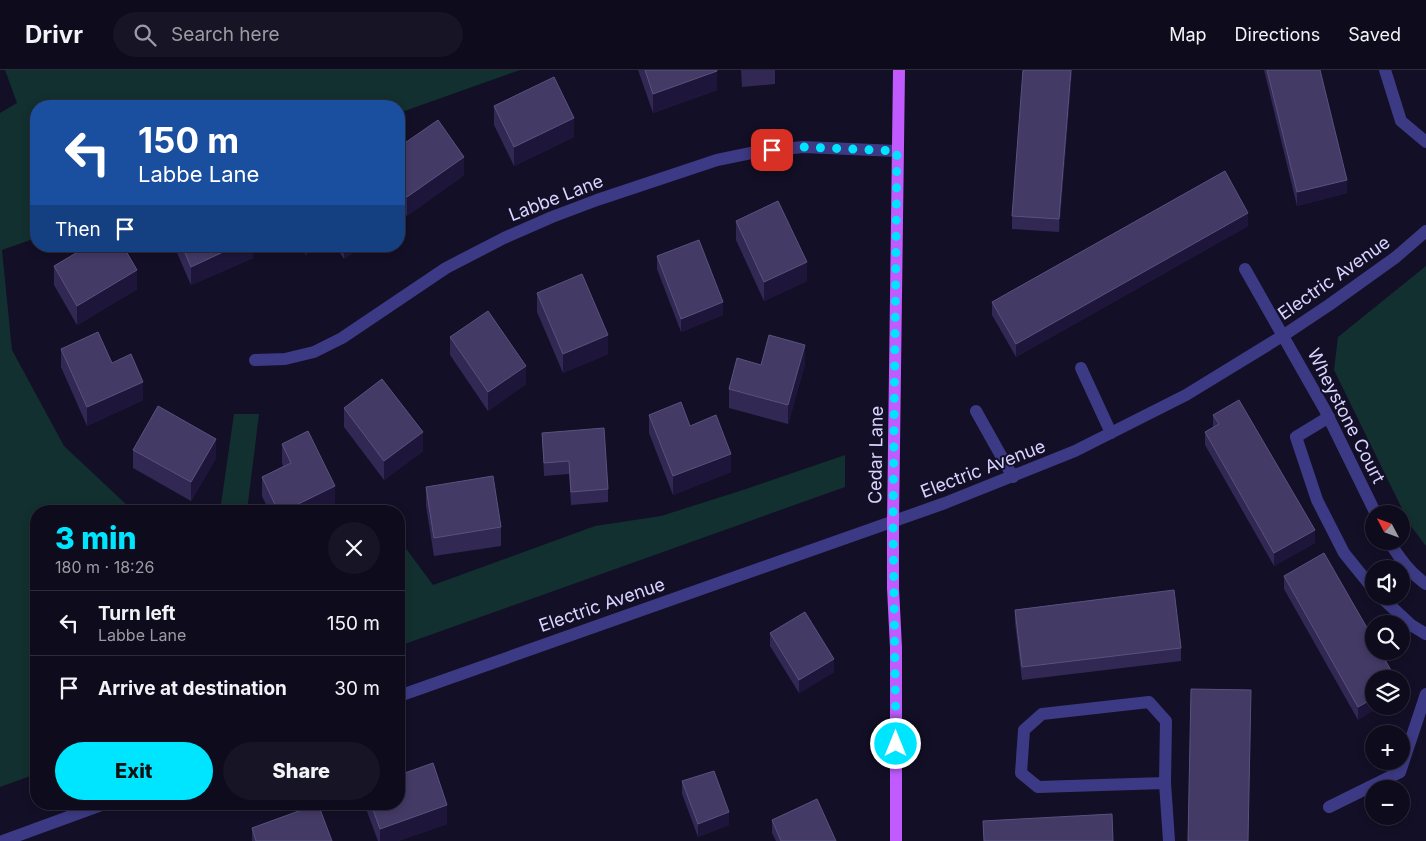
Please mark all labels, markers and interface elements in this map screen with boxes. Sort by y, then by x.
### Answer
search box [113,12,463,57]
text: Drivr [25,20,83,49]
icon: search [131,21,159,49]
text: Search here [171,23,280,46]
text: Map [1169,24,1207,45]
text: Directions [1235,24,1320,45]
text: Saved [1348,24,1401,45]
text: 150 m [138,119,239,161]
icon: left [55,120,120,185]
pin [751,129,793,171]
icon: arrive [758,136,786,164]
text: Labbe Lane [138,161,259,187]
street label: Labbe Lane [506,170,606,225]
icon: arrive [111,215,139,243]
text: Then [55,218,101,241]
street label: Electric Avenue [1274,231,1394,324]
street label: Wheystone Court [1303,345,1390,487]
street label: Cedar Lane [864,406,887,504]
street label: Electric Avenue [918,435,1048,502]
north arrow [1365,505,1410,550]
map controls [1365,505,1410,825]
text: 3 min [55,520,137,556]
button: close [328,522,380,574]
text: 180 m · 18:26 [55,557,154,577]
button: sound [1365,560,1410,605]
street label: Electric Avenue [536,573,668,636]
text: Turn left [98,602,176,625]
icon: left [55,609,83,637]
text: 150 m [327,612,380,635]
button: search [1365,615,1410,660]
text: Labbe Lane [98,625,186,645]
button: layers [1365,670,1410,715]
icon: arrive [55,674,83,702]
text: Arrive at destination [98,677,287,700]
text: 30 m [334,677,380,700]
position arrow [869,717,921,769]
button: + [1365,725,1410,770]
button: Exit [55,742,213,800]
button: Share [223,742,380,800]
button: − [1365,780,1410,825]

